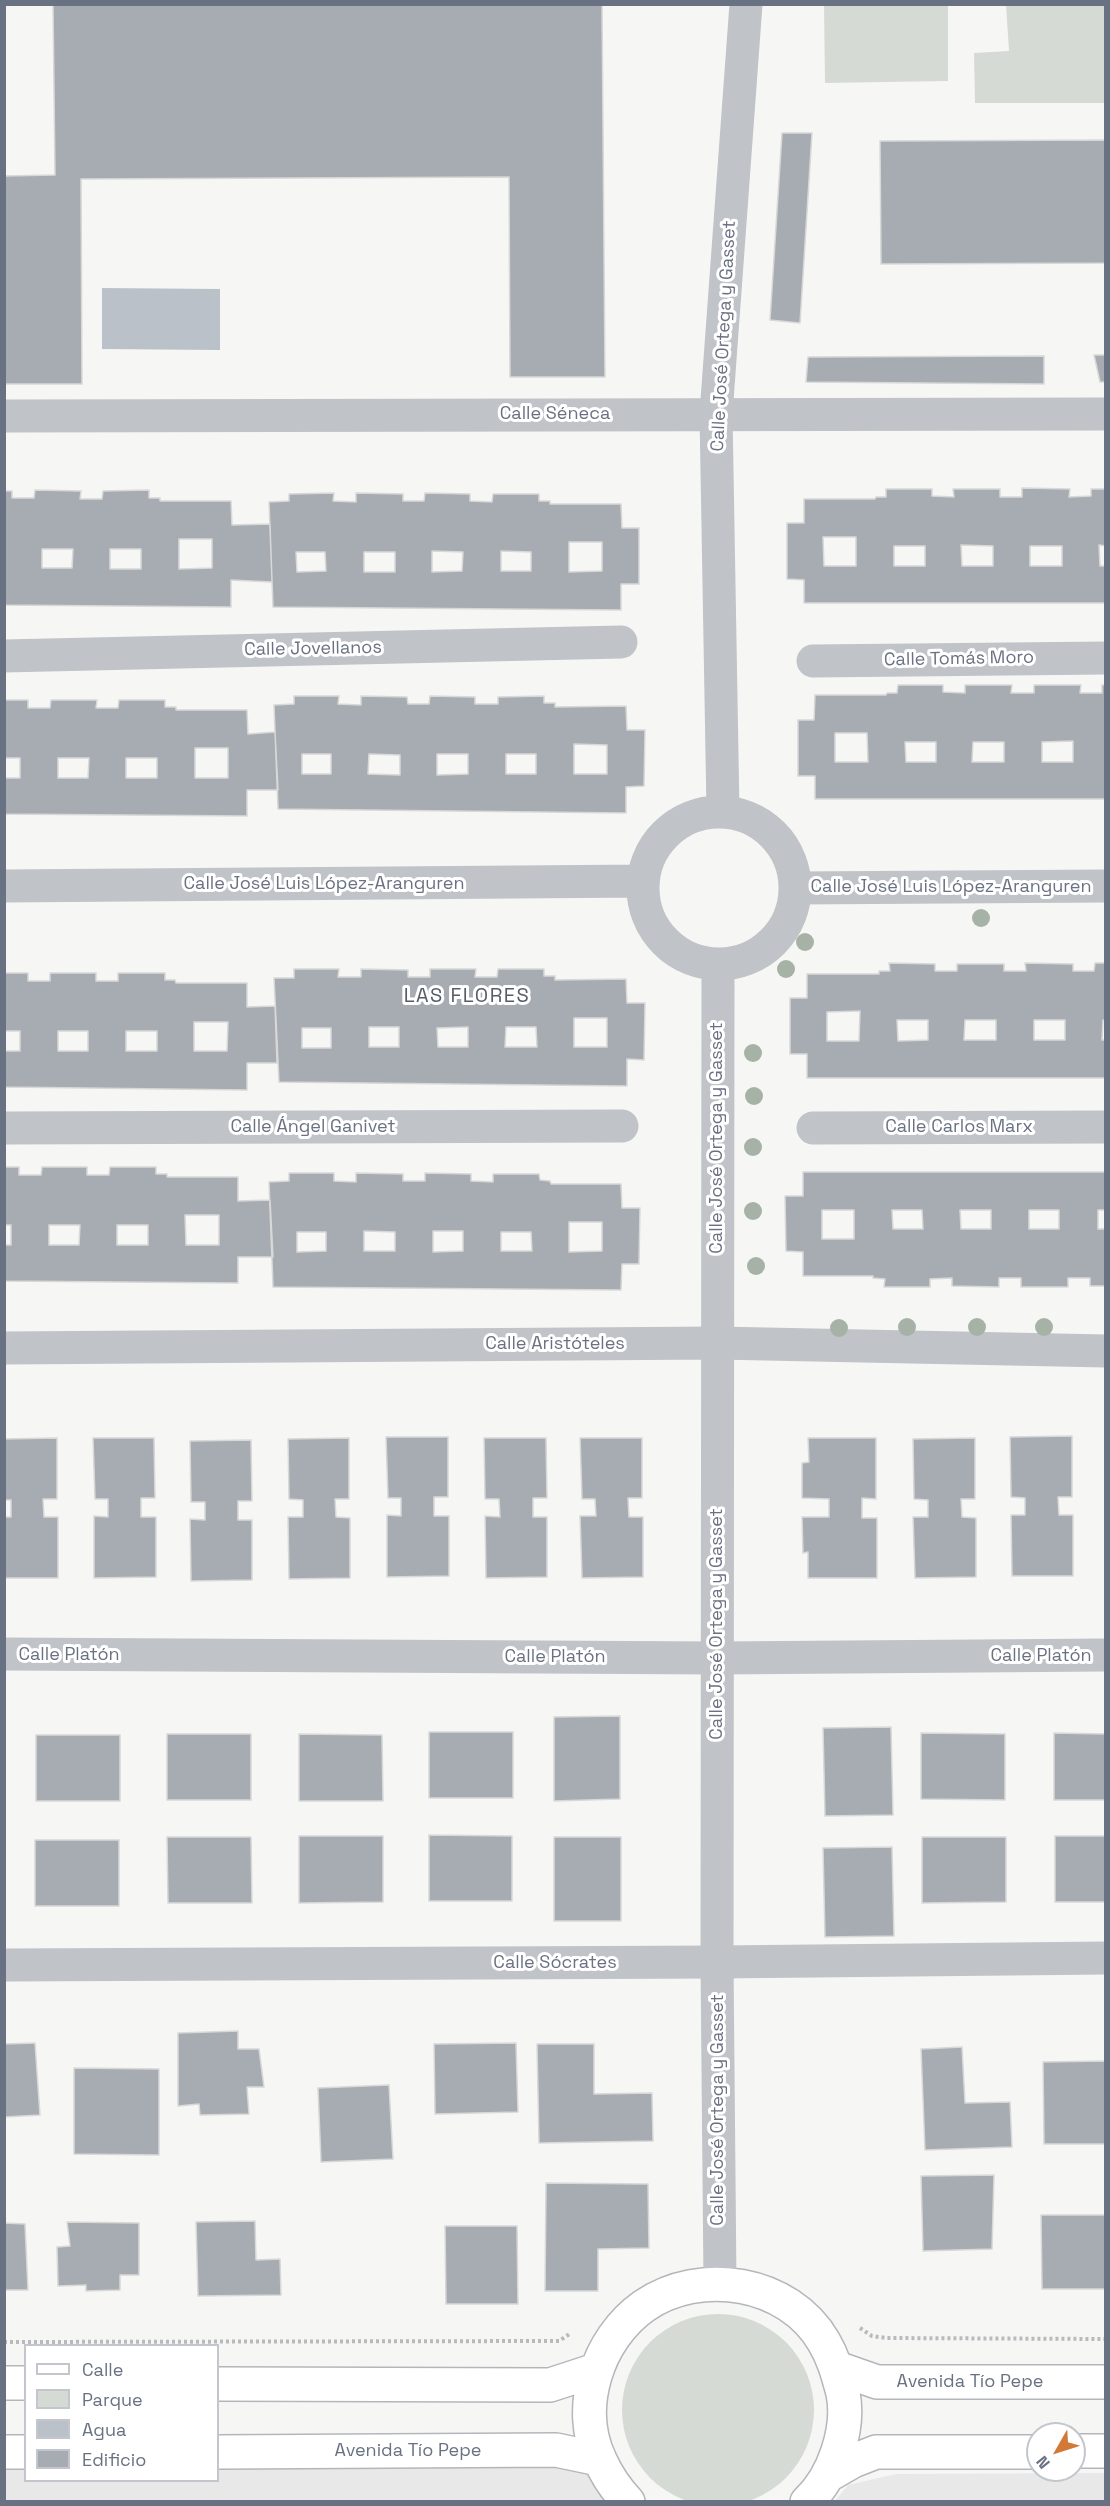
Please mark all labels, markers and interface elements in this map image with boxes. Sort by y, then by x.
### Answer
street label: Calle José Ortega y Gasset [707,220,741,452]
street label: Calle Séneca [500,403,610,425]
street label: Calle Jovellanos [244,637,382,661]
street label: Calle Tomás Moro [884,647,1034,671]
street label: Calle José Luis López-Aranguren [184,873,464,895]
street label: Calle José Luis López-Aranguren [811,876,1091,898]
district label: LAS FLORES [404,985,530,1009]
street label: Calle José Ortega y Gasset [706,1022,728,1254]
street label: Calle Ángel Ganivet [230,1116,396,1138]
street label: Calle Carlos Marx [885,1116,1033,1138]
street label: Calle Aristóteles [485,1333,625,1355]
street label: Calle José Ortega y Gasset [706,1508,728,1740]
street label: Calle Platón [18,1644,120,1666]
street label: Calle Platón [990,1645,1092,1667]
street label: Calle Platón [504,1646,606,1668]
street label: Calle Sócrates [493,1952,617,1974]
street label: Calle José Ortega y Gasset [707,1994,729,2226]
legend [24,2344,219,2482]
text: Calle [82,2358,123,2381]
street label: Avenida Tío Pepe [897,2371,1043,2393]
text: Parque [82,2388,143,2411]
text: Agua [82,2418,126,2441]
north arrow [1026,2422,1086,2482]
street label: Avenida Tío Pepe [335,2440,481,2462]
text: Edificio [82,2448,146,2471]
text: N [1032,2452,1055,2473]

